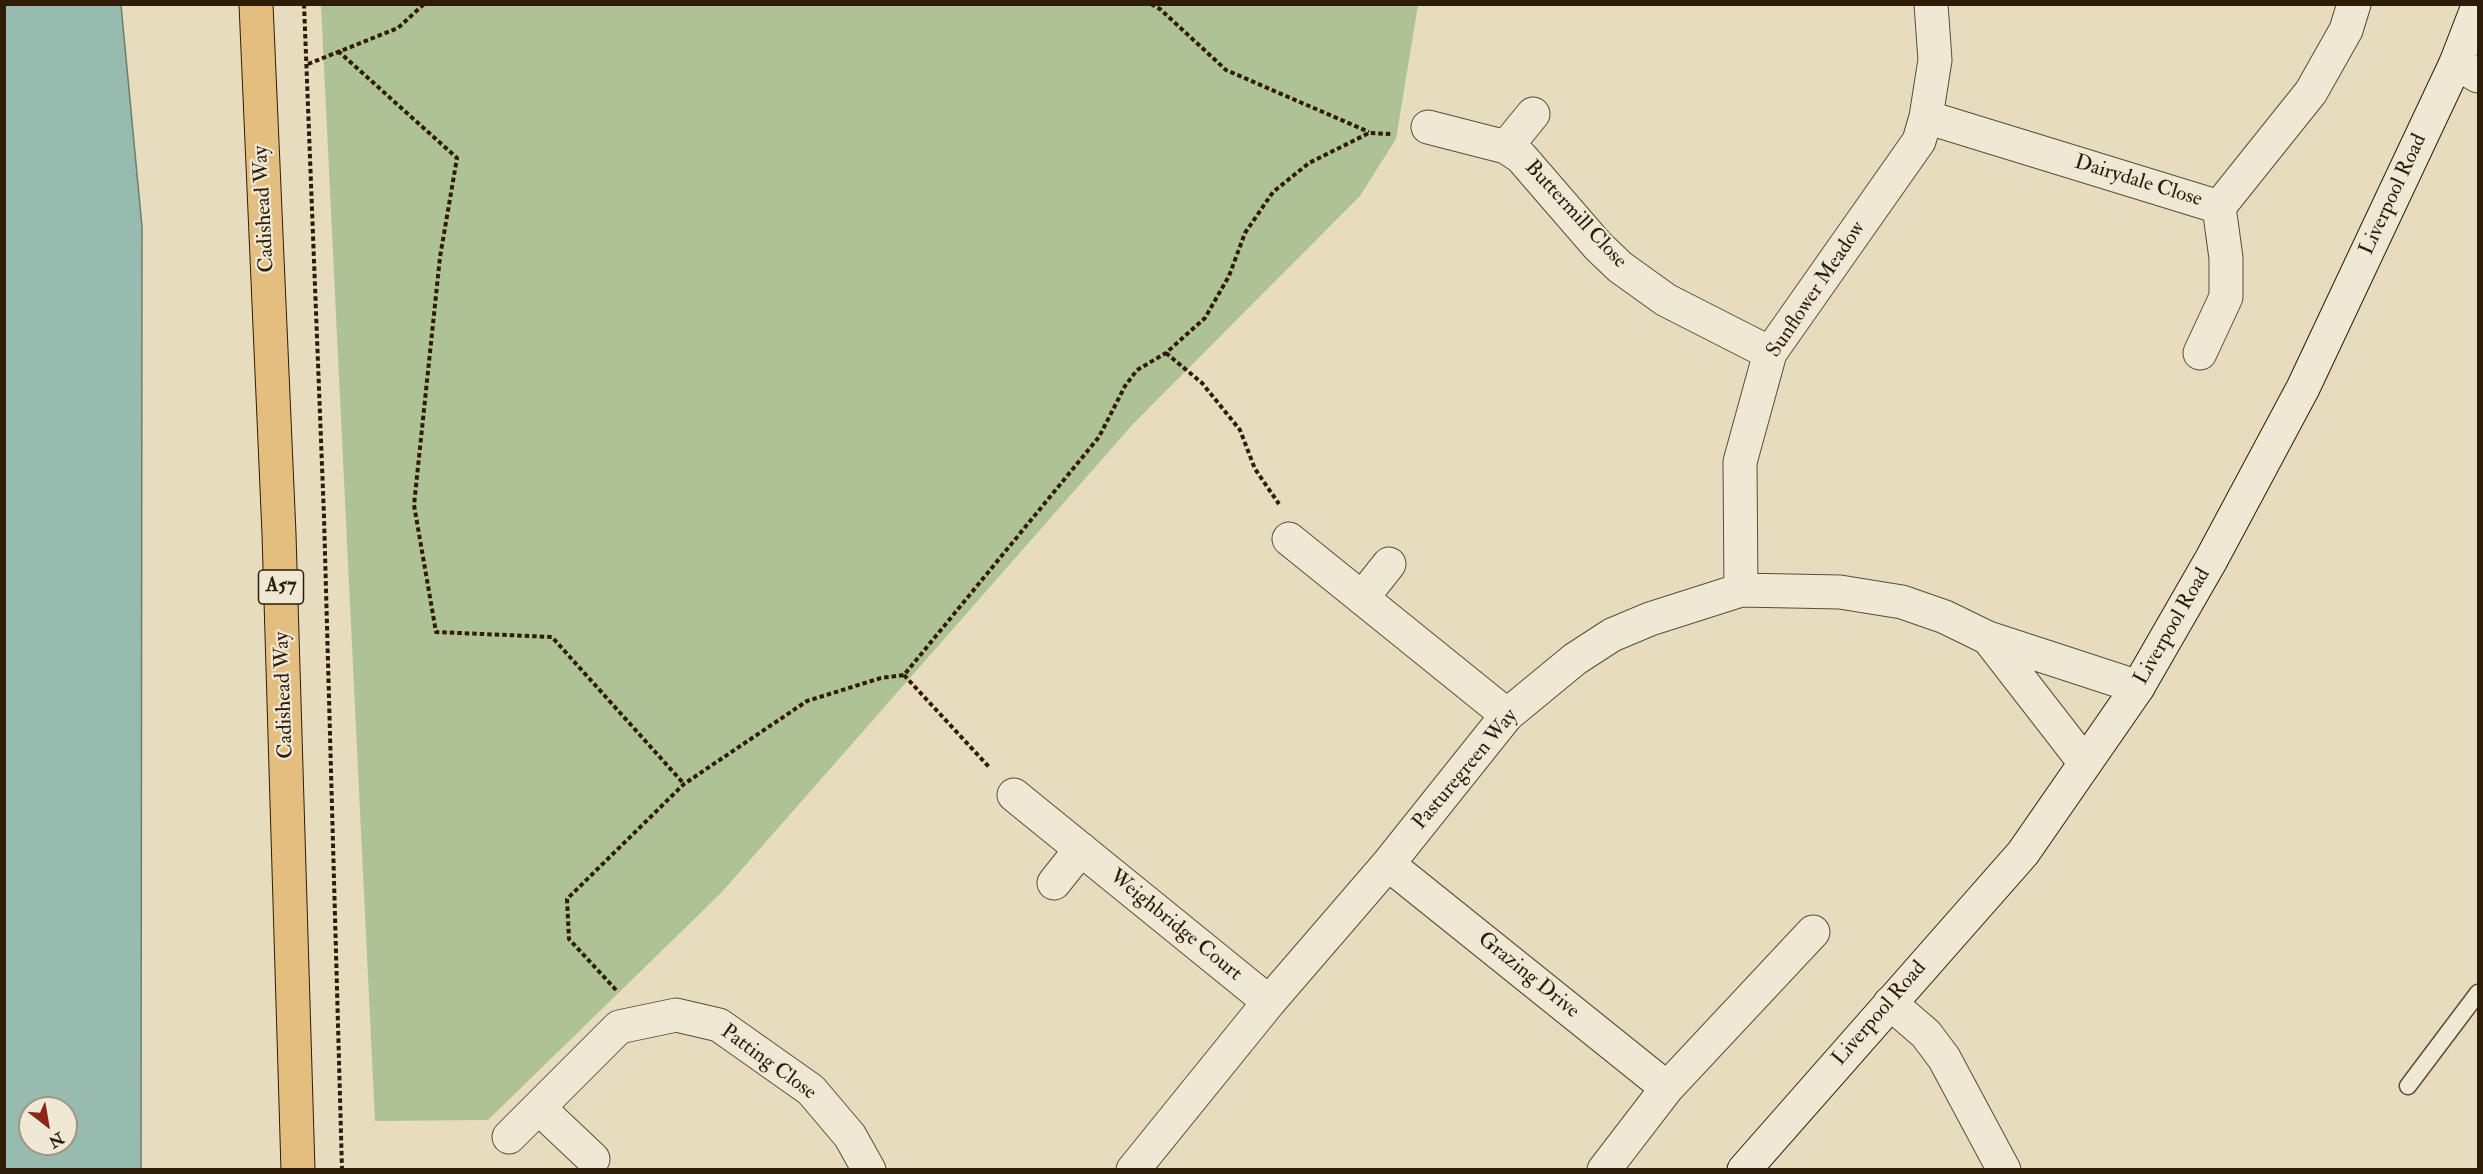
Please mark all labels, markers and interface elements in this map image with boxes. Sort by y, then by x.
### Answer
street label: Liverpool Road [2355,130,2433,260]
street label: Cadishead Way [249,145,281,273]
street label: Dairydale Close [2071,151,2205,213]
street label: Buttermill Close [1519,156,1631,274]
street label: Sunflower Meadow [1762,217,1872,363]
street label: Liverpool Road [2129,564,2217,690]
road number: A57 [258,570,304,604]
street label: Cadishead Way [270,631,300,759]
street label: Pasturegreen Way [1408,704,1524,836]
street label: Weighbridge Court [1104,865,1246,987]
street label: Grazing Drive [1472,927,1584,1025]
street label: Liverpool Road [1828,956,1932,1072]
street label: Patting Close [715,1020,821,1106]
north arrow [18,1096,78,1156]
text: N [45,1127,68,1152]

